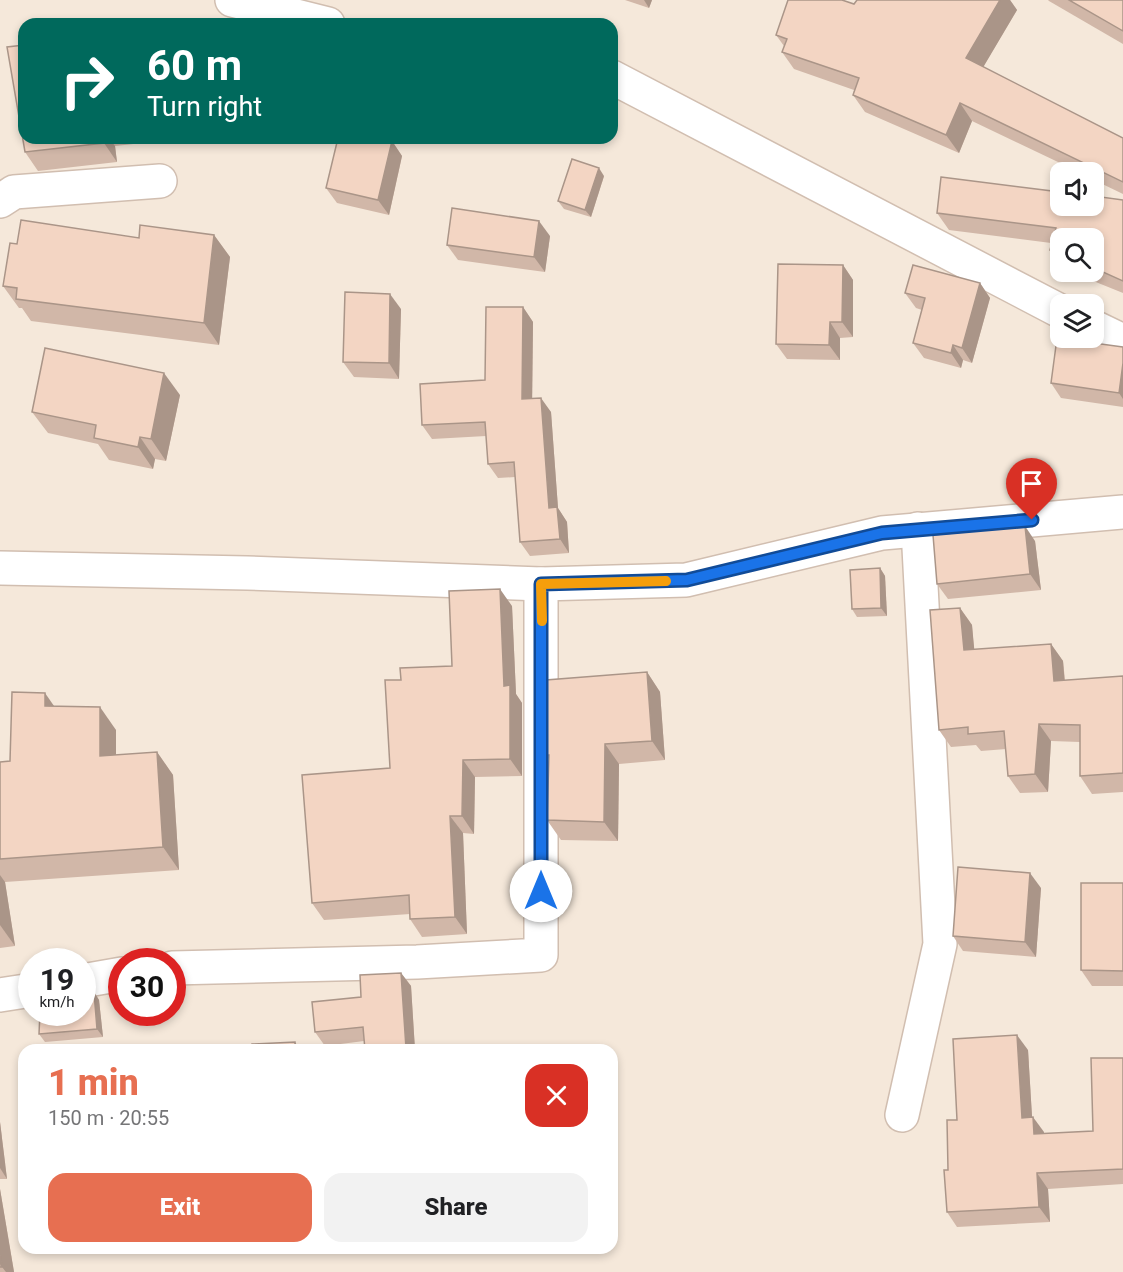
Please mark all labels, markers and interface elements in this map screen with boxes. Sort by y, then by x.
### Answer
text: 60 m [147,41,242,90]
icon: right [48,42,126,120]
text: Turn right [147,91,262,123]
map controls [1050,162,1104,348]
button: sound [1050,162,1104,216]
button: search [1050,228,1104,282]
button: layers [1050,294,1104,348]
pin [1006,458,1057,520]
icon: arrive [1015,467,1048,500]
position arrow [509,859,573,923]
speed limit sign: 30 [108,948,186,1026]
text: 19 [40,962,74,997]
text: km/h [39,993,75,1011]
text: 1 min [48,1062,139,1104]
button: close [525,1064,588,1127]
text: 150 m · 20:55 [48,1106,169,1130]
button: Exit [48,1173,312,1242]
button: Share [324,1173,588,1242]

